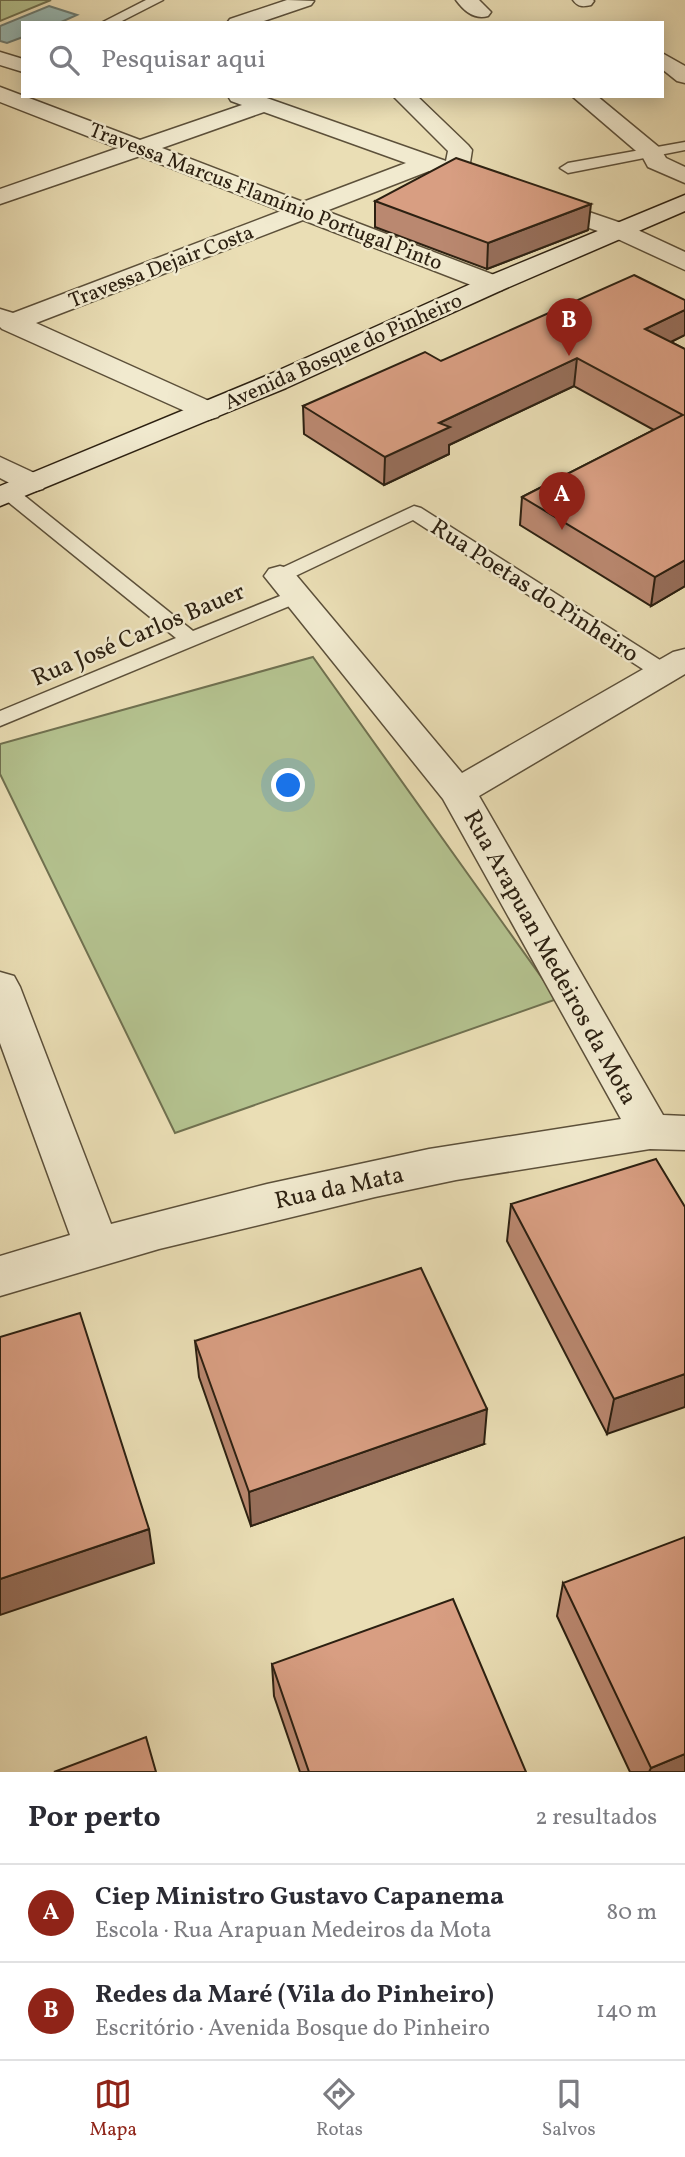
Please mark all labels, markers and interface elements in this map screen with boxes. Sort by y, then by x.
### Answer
search box [21,21,664,98]
icon: search [45,41,83,79]
text: Pesquisar aqui [101,42,266,78]
street label: Travessa Marcus Flamínio Portugal Pinto [85,116,446,278]
street label: Travessa Dejair Costa [65,219,258,316]
street label: Avenida Bosque do Pinheiro [220,287,467,418]
pin: B [546,298,592,356]
pin: A [539,472,585,530]
street label: Rua Poetas do Pinheiro [423,511,645,672]
street label: Rua José Carlos Bauer [27,576,251,696]
your location [271,768,305,802]
street label: Rua Arapuan Medeiros da Mota [454,804,645,1112]
street label: Rua da Mata [272,1159,407,1219]
text: Por perto [28,1797,161,1839]
text: 2 resultados [535,1802,657,1834]
text: Ciep Ministro Gustavo Capanema [95,1879,504,1915]
text: A [43,1897,59,1929]
text: 80 m [607,1897,657,1929]
text: Escola · Rua Arapuan Medeiros da Mota [95,1915,492,1947]
text: Redes da Maré (Vila do Pinheiro) [95,1977,494,2013]
text: B [43,1995,59,2027]
text: 140 m [596,1995,657,2027]
text: Escritório · Avenida Bosque do Pinheiro [95,2013,490,2045]
tab: Mapa [89,2075,137,2143]
tab: Rotas [316,2075,363,2143]
tab: Salvos [542,2075,596,2143]

